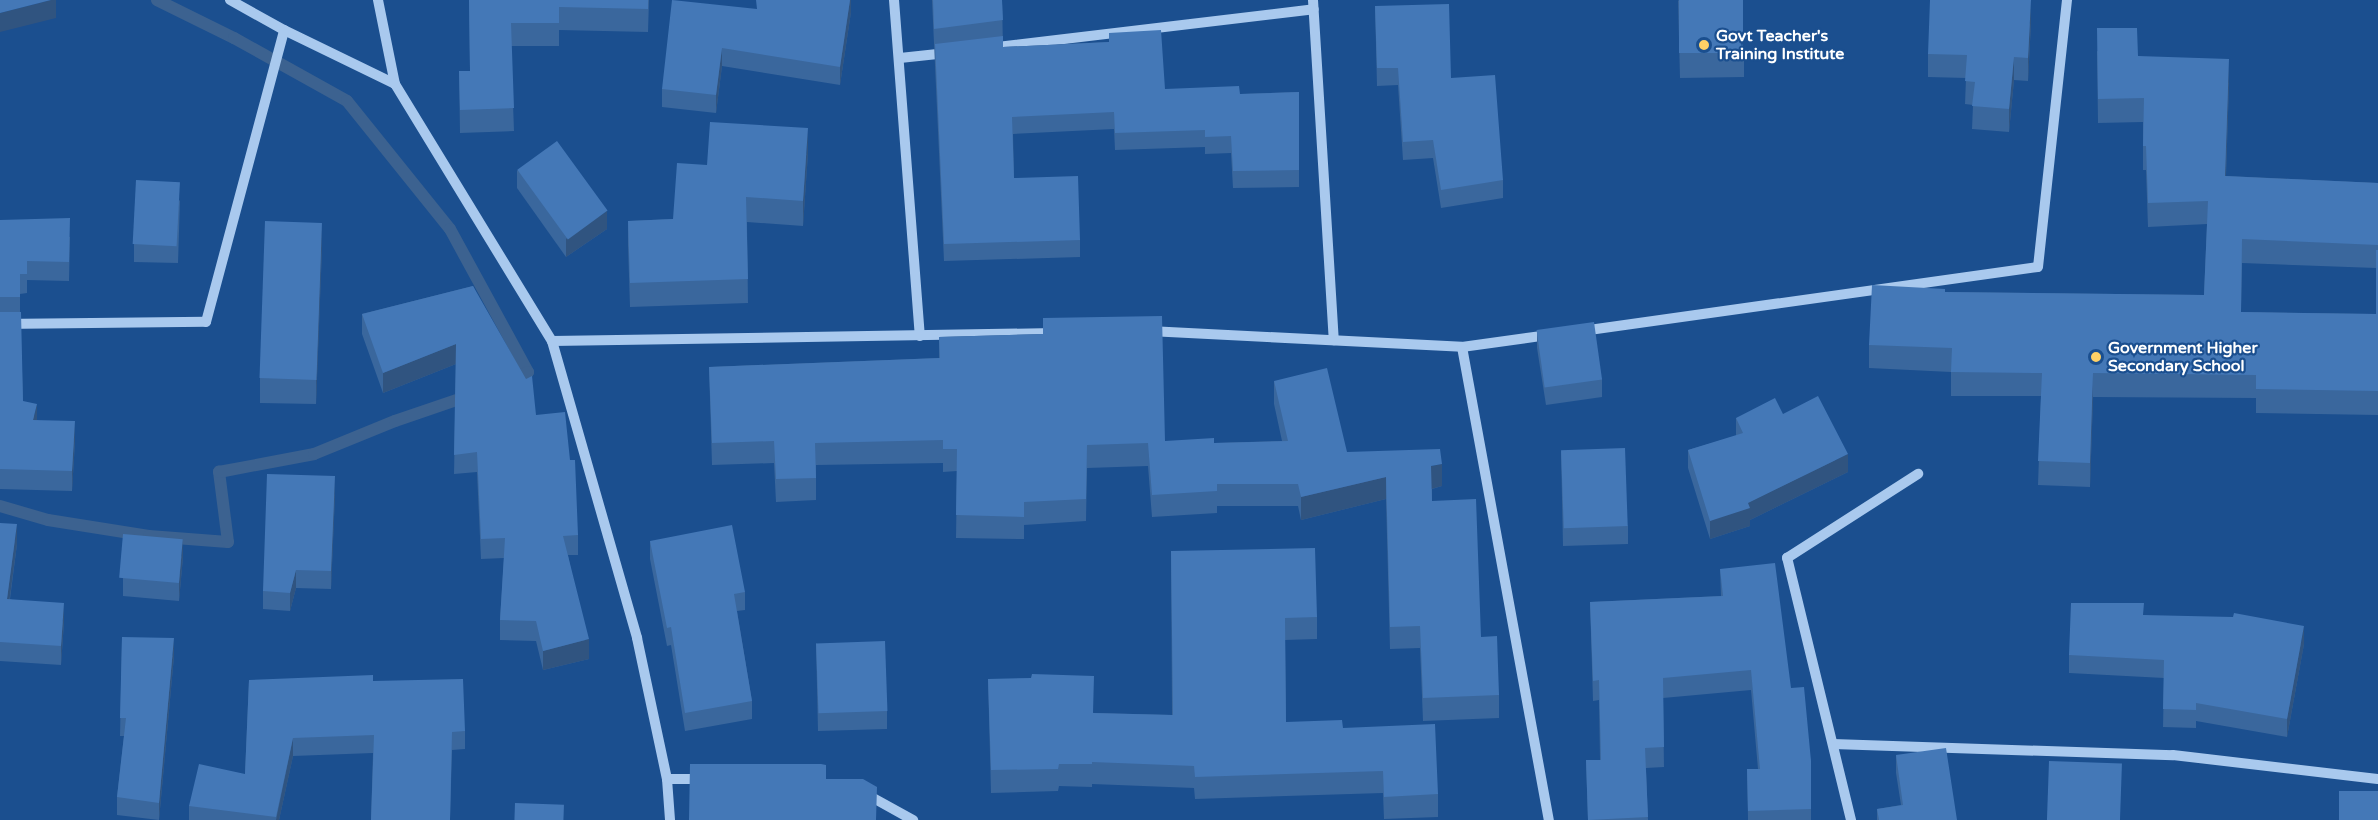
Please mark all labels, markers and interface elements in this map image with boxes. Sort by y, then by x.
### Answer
place label: Govt Teacher's Training Institute [1716,26,1844,64]
marker: Govt Teacher's Training Institute [1697,38,1711,52]
place label: Government Higher Secondary School [2108,338,2258,376]
marker: Government Higher Secondary School [2089,350,2103,364]

